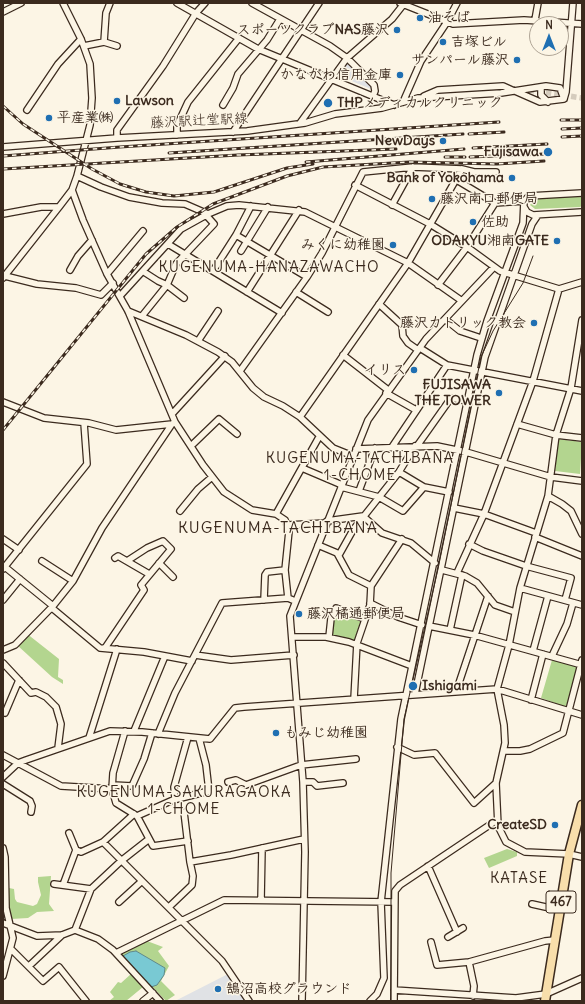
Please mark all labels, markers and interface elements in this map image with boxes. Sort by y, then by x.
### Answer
place label: 油そば [428,10,470,26]
marker: 油そば [415,13,425,23]
north arrow [529,16,569,56]
text: N [545,18,553,32]
place label: スポーツクラブNAS藤沢 [237,22,389,38]
marker: スポーツクラブNAS藤沢 [392,25,402,35]
place label: 吉塚ビル [451,34,507,50]
marker: 吉塚ビル [438,37,448,47]
place label: サンパール藤沢 [411,52,509,68]
marker: サンパール藤沢 [512,55,522,65]
place label: かながわ信用金庫 [280,67,392,83]
marker: かながわ信用金庫 [395,70,405,80]
place label: Lawson [125,93,174,109]
place label: THPメディカルクリニック [337,95,503,111]
marker: Lawson [112,96,122,106]
marker: THPメディカルクリニック [322,97,334,109]
place label: 平産業㈱ [57,110,113,126]
street label: 藤沢駅辻堂駅線 [150,110,248,132]
marker: 平産業㈱ [44,113,54,123]
place label: NewDays [375,133,435,149]
marker: NewDays [438,136,448,146]
place label: Fujisawa [484,144,539,160]
marker: Fujisawa [542,146,554,158]
place label: Bank of Yokohama [387,170,504,186]
marker: Bank of Yokohama [507,173,517,183]
place label: 藤沢南口郵便局 [440,191,538,207]
marker: 藤沢南口郵便局 [427,194,437,204]
place label: 佐助 [481,214,509,230]
marker: 佐助 [468,217,478,227]
place label: ODAKYU湘南GATE [431,233,549,249]
marker: ODAKYU湘南GATE [552,236,562,246]
place label: みくに幼稚園 [301,237,385,253]
marker: みくに幼稚園 [388,240,398,250]
district label: KUGENUMA-HANAZAWACHO [158,259,380,277]
place label: 藤沢カトリック教会 [400,315,526,331]
marker: 藤沢カトリック教会 [529,318,539,328]
place label: イリス [364,362,406,378]
marker: イリス [409,365,419,375]
place label: FUJISAWA THE TOWER [415,377,491,410]
marker: FUJISAWA THE TOWER [494,388,504,398]
district label: KUGENUMA-TACHIBANA 1-CHOME [266,450,454,485]
district label: KUGENUMA-TACHIBANA [178,518,378,538]
place label: 藤沢橘通郵便局 [307,606,405,622]
marker: 藤沢橘通郵便局 [294,609,304,619]
place label: Ishigami [422,678,477,694]
marker: Ishigami [407,680,419,692]
place label: もみじ幼稚園 [284,725,368,741]
marker: もみじ幼稚園 [271,728,281,738]
district label: KUGENUMA-SAKURAGAOKA 1-CHOME [76,784,292,819]
place label: CreateSD [487,817,547,833]
marker: CreateSD [550,820,560,830]
district label: KATASE [490,870,548,888]
road number: 467 [546,891,576,913]
place label: 鵠沼高校グラウンド [226,981,352,997]
marker: 鵠沼高校グラウンド [213,984,223,994]

